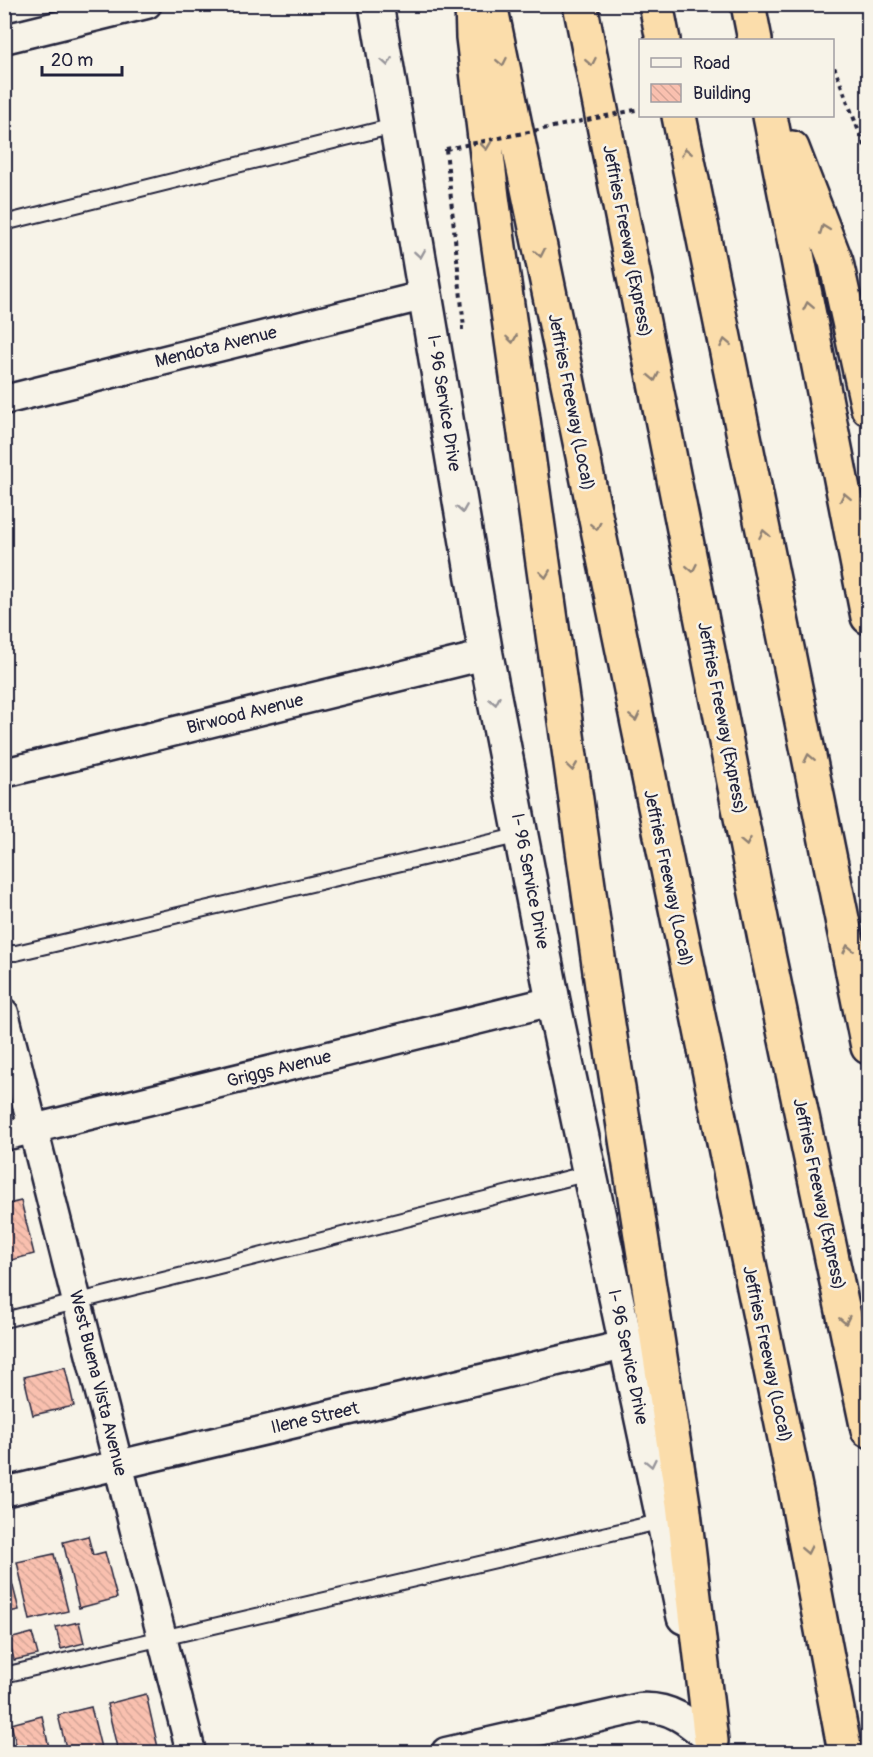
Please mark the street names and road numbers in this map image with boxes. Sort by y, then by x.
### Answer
street label: Jeffries Freeway (Express) [597,143,657,339]
street label: Jeffries Freeway (Local) [543,311,599,493]
street label: Mendota Avenue [153,321,279,373]
street label: I- 96 Service Drive [422,333,466,473]
street label: Jeffries Freeway (Express) [692,620,752,816]
street label: Birwood Avenue [184,688,306,740]
street label: Jeffries Freeway (Local) [638,787,698,969]
street label: I- 96 Service Drive [506,811,554,951]
street label: Griggs Avenue [224,1045,334,1093]
street label: Jeffries Freeway (Express) [787,1096,851,1292]
street label: Jeffries Freeway (Local) [737,1263,797,1445]
street label: I- 96 Service Drive [602,1287,654,1427]
street label: West Buena Vista Avenue [64,1288,132,1478]
street label: Ilene Street [269,1397,362,1439]

